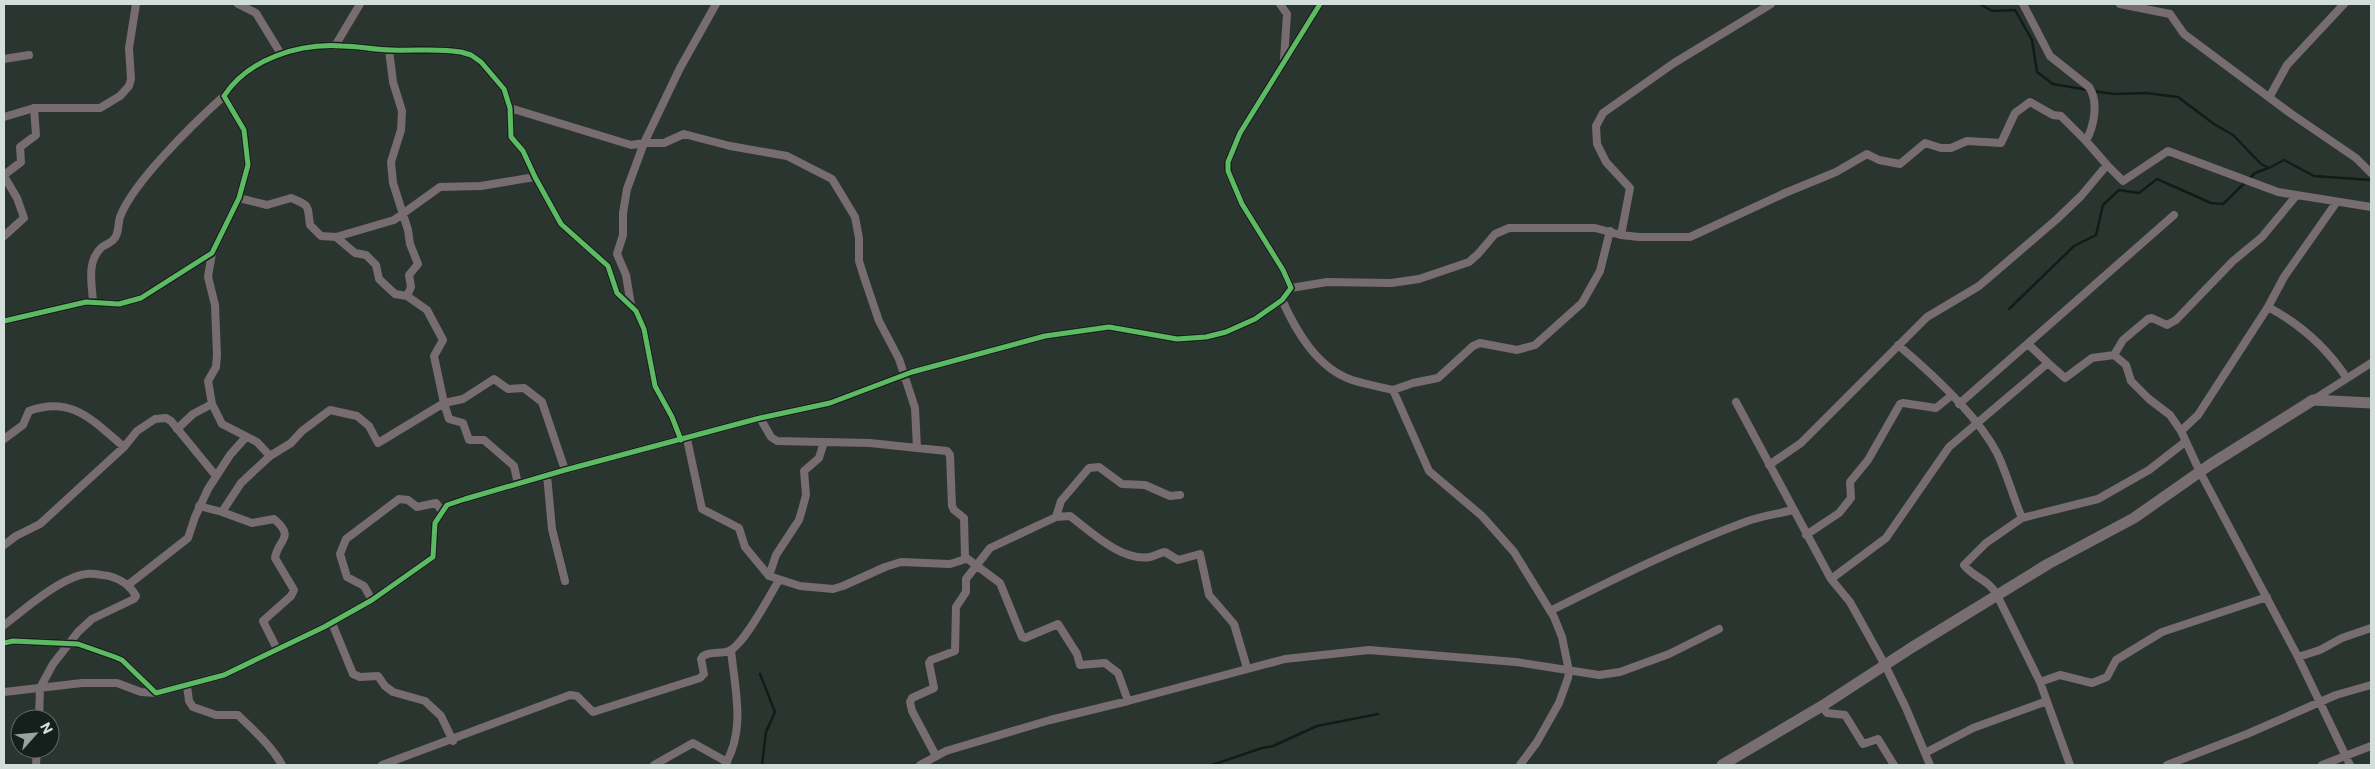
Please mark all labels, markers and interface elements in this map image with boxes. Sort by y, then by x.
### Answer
north arrow [10,709,60,759]
text: N [37,719,57,736]

